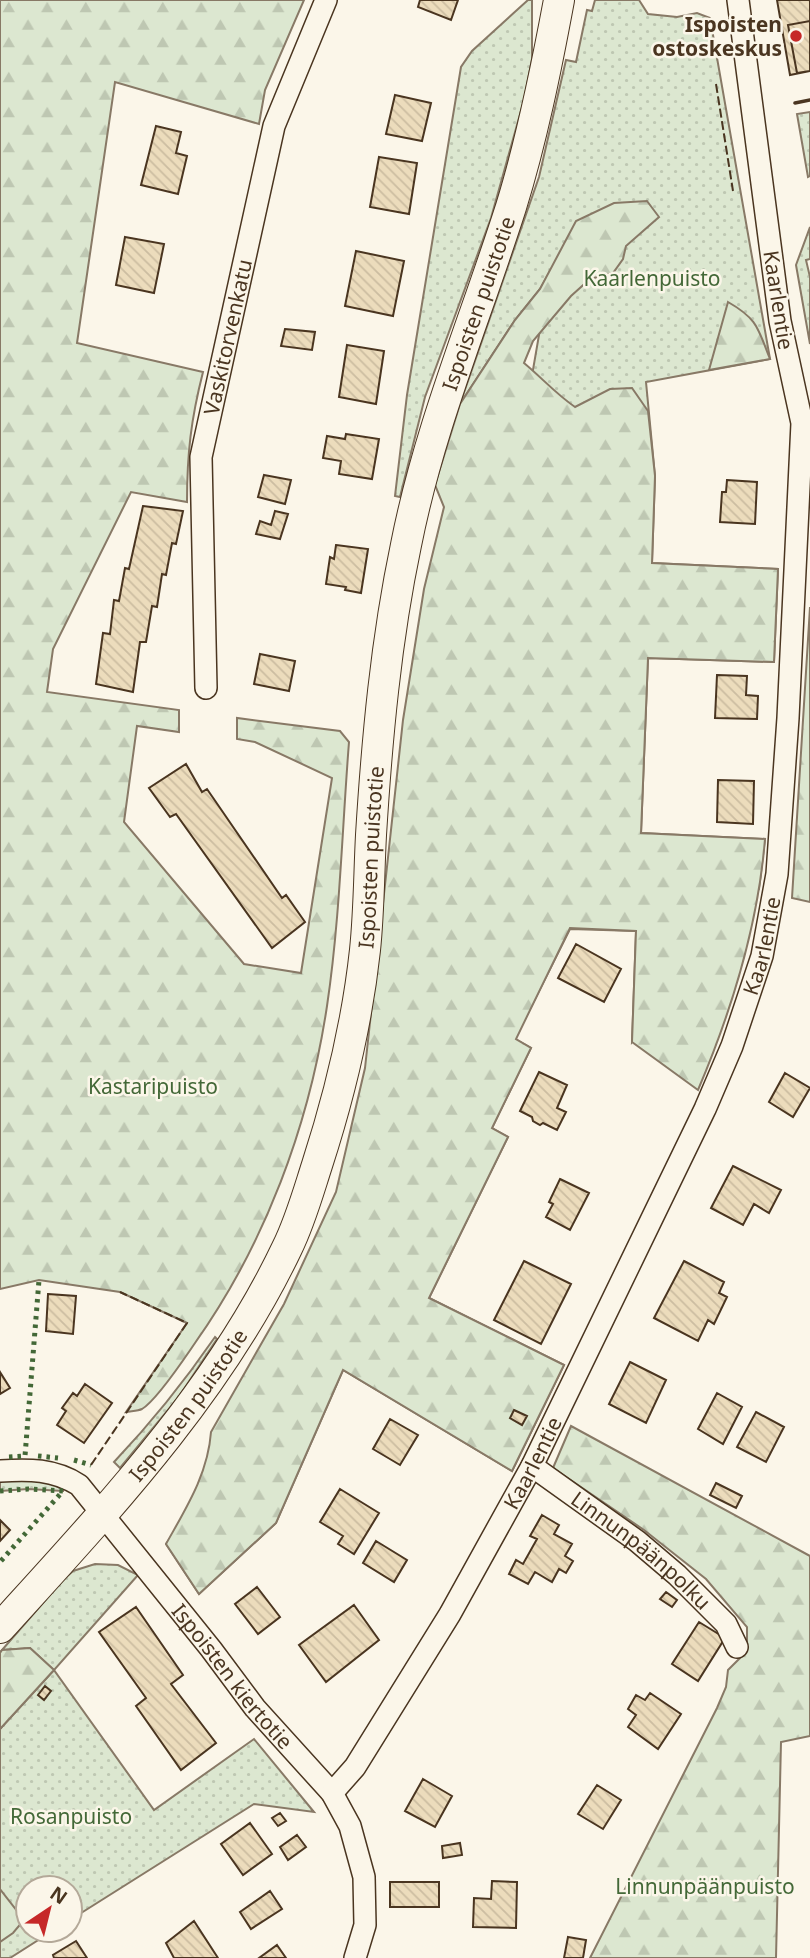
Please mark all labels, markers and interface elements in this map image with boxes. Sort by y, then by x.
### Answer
place label: Ispoisten ostoskeskus [652,10,782,62]
marker: Ispoisten ostoskeskus [788,28,804,44]
street label: Ispoisten puistotie [435,213,521,394]
street label: Kaarlentie [757,248,801,352]
street label: Vaskitorvenkatu [197,256,258,417]
park label: Kaarlenpuisto [583,264,721,292]
street label: Ispoisten puistotie [351,765,390,950]
street label: Kaarlentie [736,894,787,999]
park label: Kastaripuisto [88,1072,218,1100]
street label: Ispoisten puistotie [122,1323,253,1487]
street label: Kaarlentie [497,1412,568,1514]
street label: Linnunpäänpolku [566,1485,717,1615]
street label: Ispoisten kiertotie [166,1598,299,1755]
park label: Rosanpuisto [10,1802,132,1830]
park label: Linnunpäänpuisto [615,1872,795,1900]
north arrow [14,1874,84,1944]
text: N [45,1880,73,1910]

